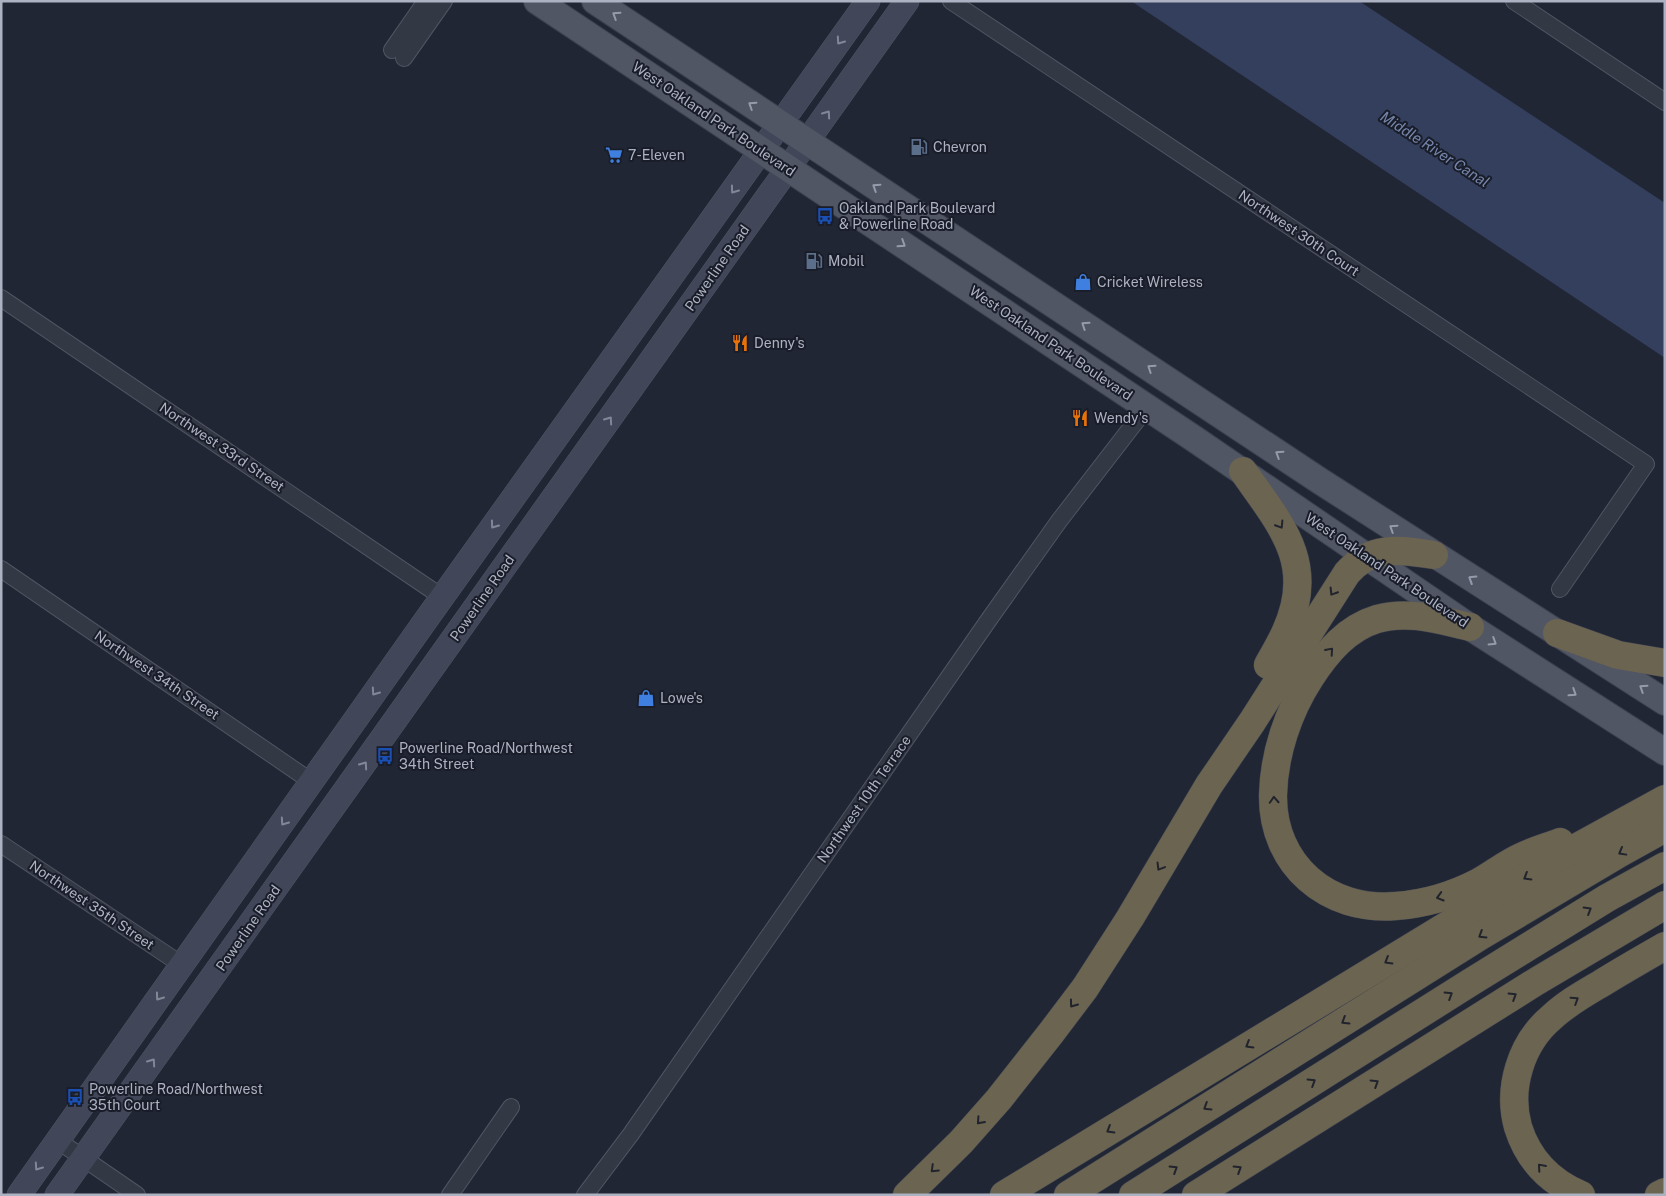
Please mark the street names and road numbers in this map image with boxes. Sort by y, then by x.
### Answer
street label: West Oakland Park Boulevard [630,58,798,180]
street label: Northwest 30th Court [1236,187,1362,279]
street label: Powerline Road [681,222,753,314]
street label: West Oakland Park Boulevard [967,282,1135,404]
street label: Northwest 33rd Street [157,399,287,495]
street label: West Oakland Park Boulevard [1303,509,1471,631]
street label: Powerline Road [446,552,518,644]
street label: Northwest 34th Street [92,627,222,723]
street label: Northwest 10th Terrace [814,732,914,866]
street label: Northwest 35th Street [27,857,157,953]
street label: Powerline Road [212,882,284,974]

